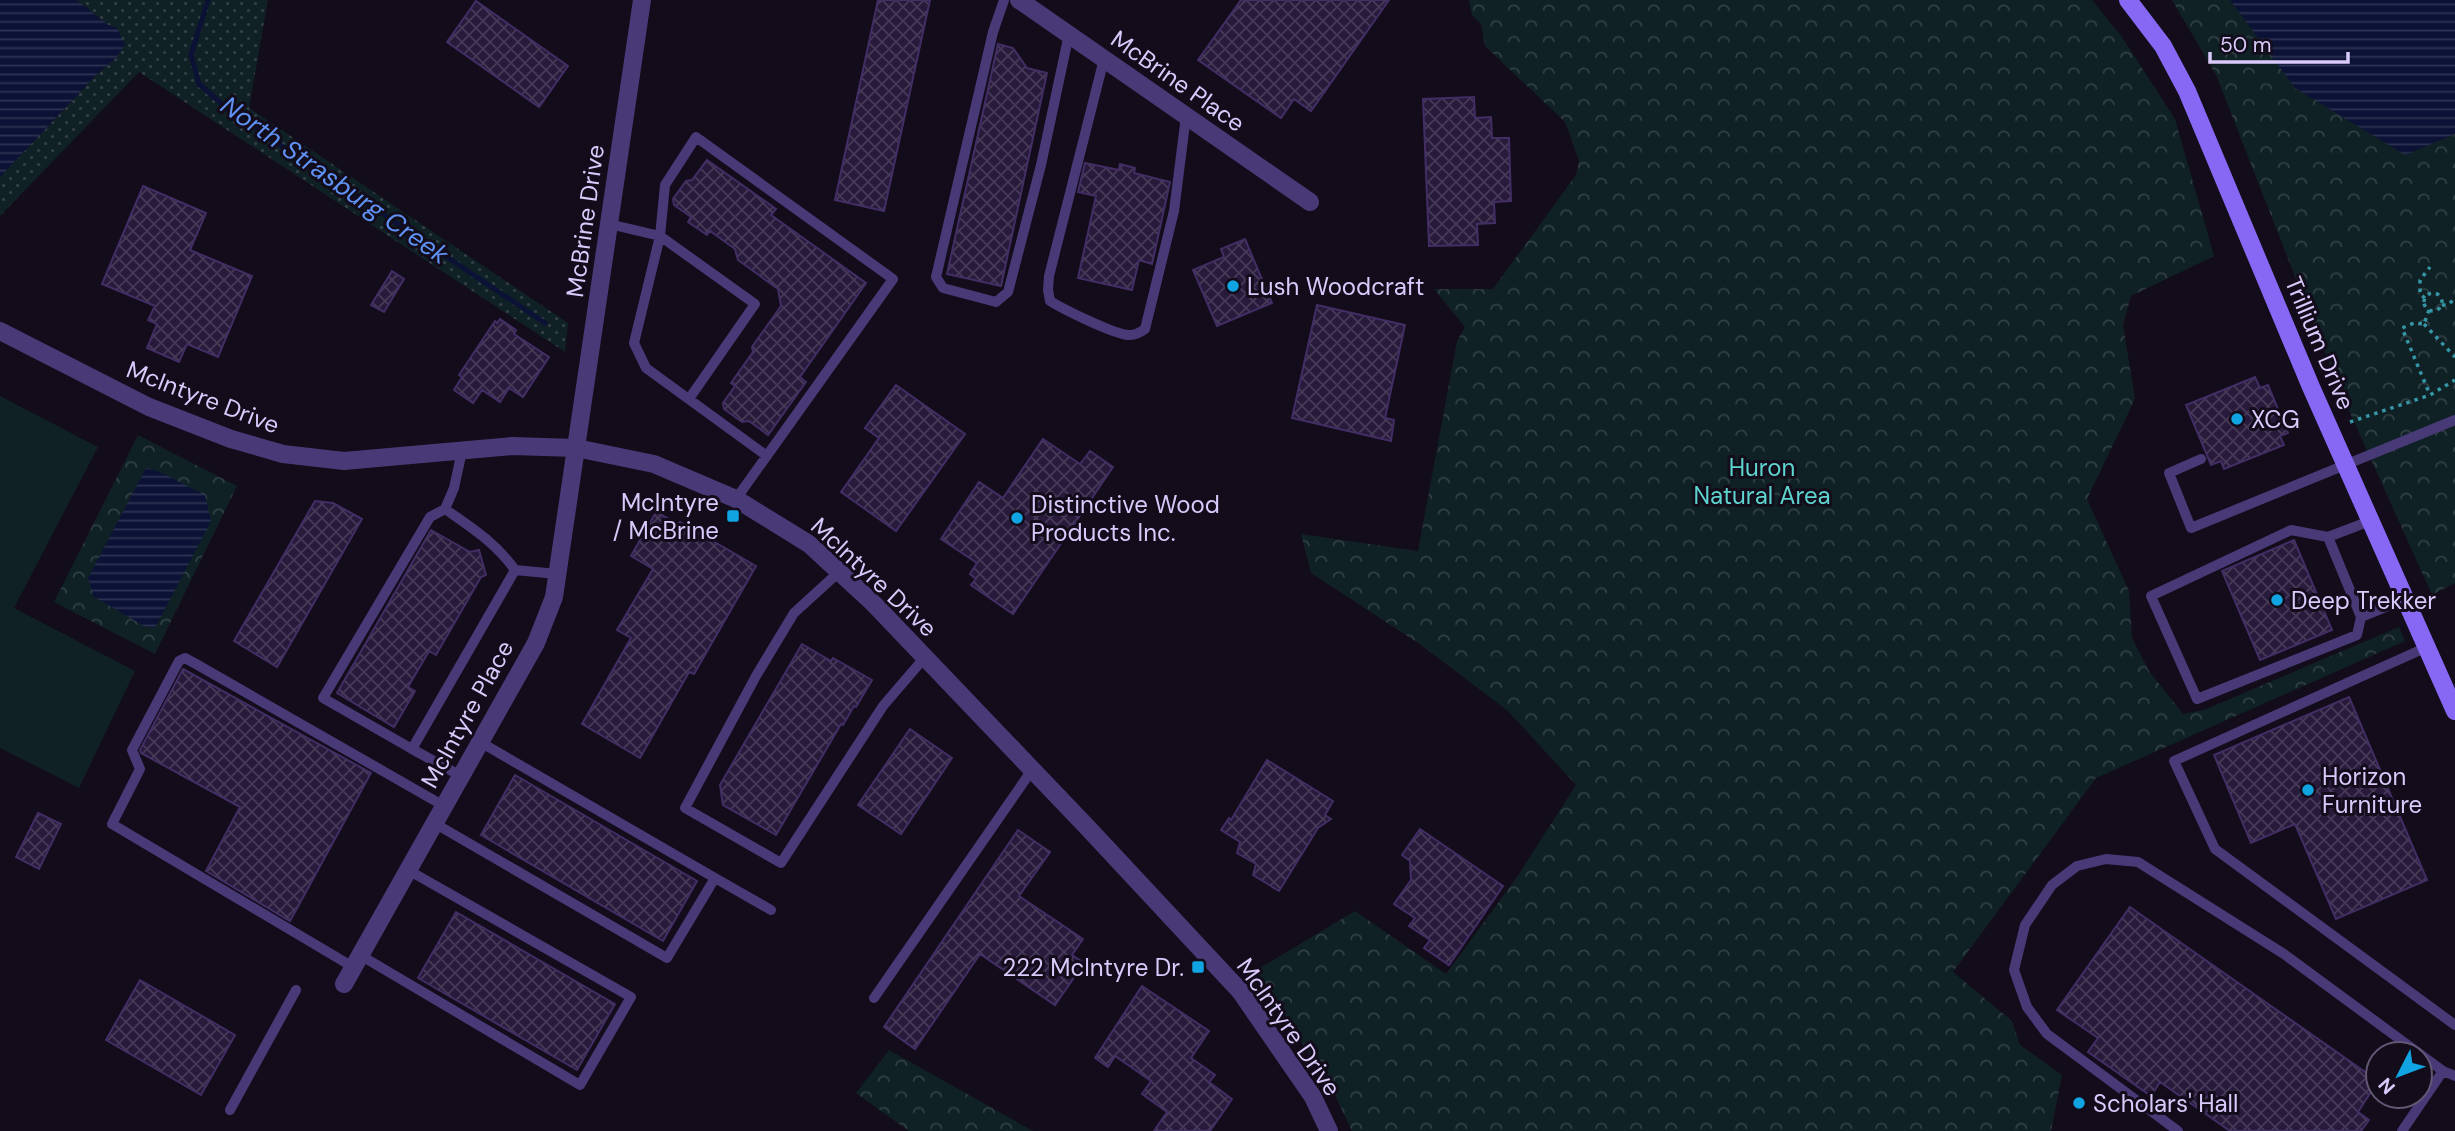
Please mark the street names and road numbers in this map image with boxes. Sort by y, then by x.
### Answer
street label: McBrine Place [1105,23,1251,139]
street label: McBrine Drive [559,143,611,299]
street label: Trillium Drive [2278,272,2362,414]
street label: McIntyre Drive [122,354,284,440]
street label: McIntyre Drive [804,511,944,643]
street label: McIntyre Place [414,635,520,793]
street label: McIntyre Drive [1230,952,1348,1102]

